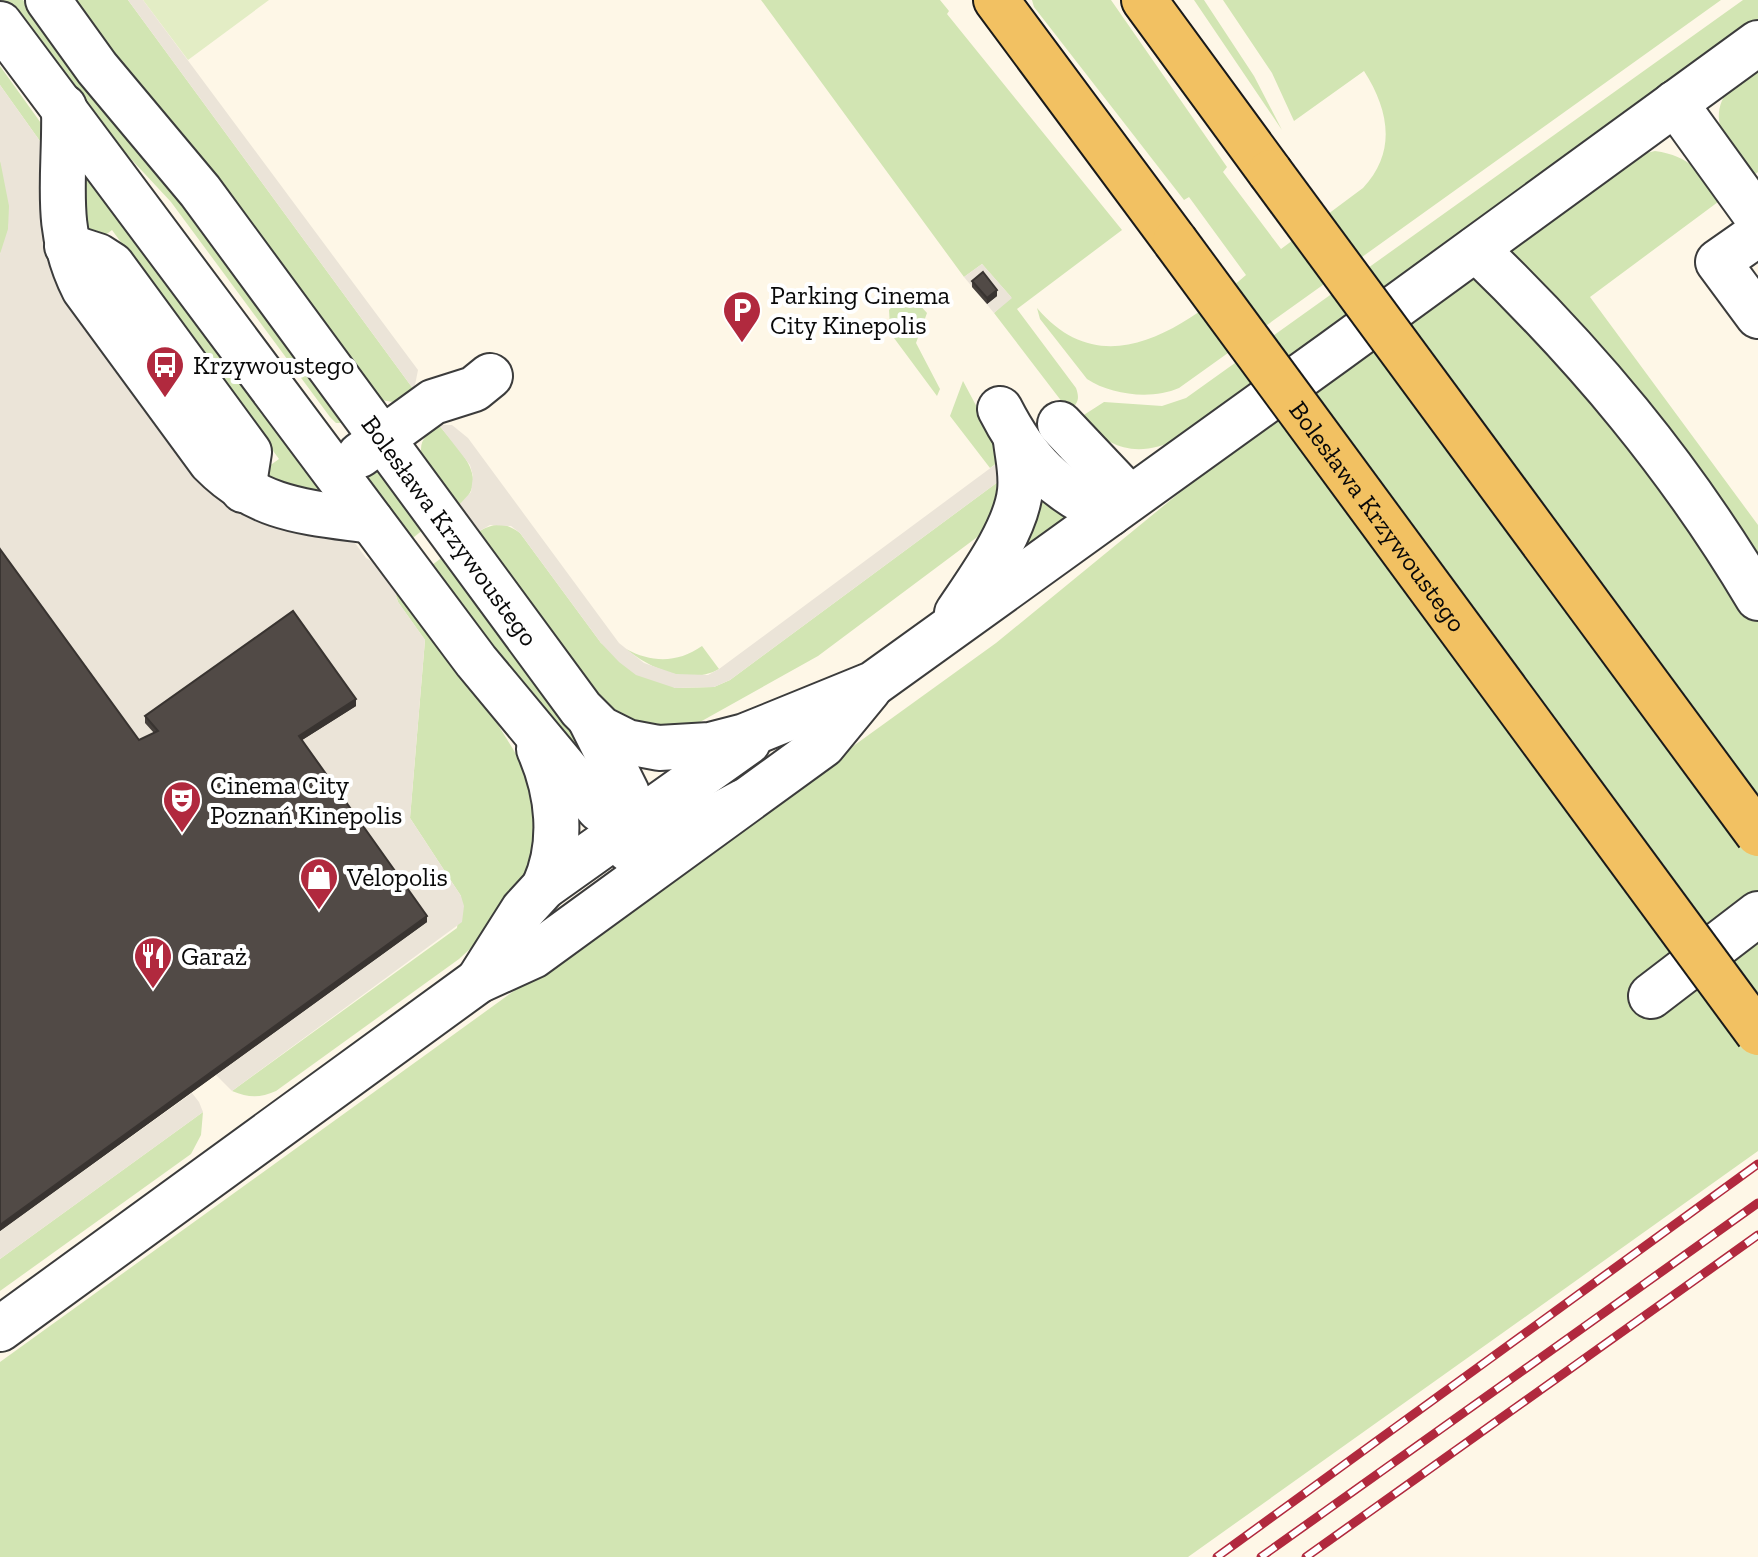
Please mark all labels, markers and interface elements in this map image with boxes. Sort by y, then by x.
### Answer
place label: Parking Cinema City Kinepolis [770,279,951,341]
parking icon: Parking Cinema City Kinepolis [721,289,763,344]
bus stop icon: Krzywoustego [144,344,186,399]
place label: Krzywoustego [193,349,354,381]
street label: Bolesława Krzywoustego [1282,395,1473,638]
street label: Bolesława Krzywoustego [354,409,545,652]
place label: Cinema City Poznań Kinepolis [210,769,402,831]
theatre icon: Cinema City Poznań Kinepolis [161,779,203,834]
shop icon: Velopolis [298,856,340,911]
place label: Velopolis [346,861,448,893]
restaurant icon: Garaż [132,935,174,990]
place label: Garaż [181,940,247,972]

